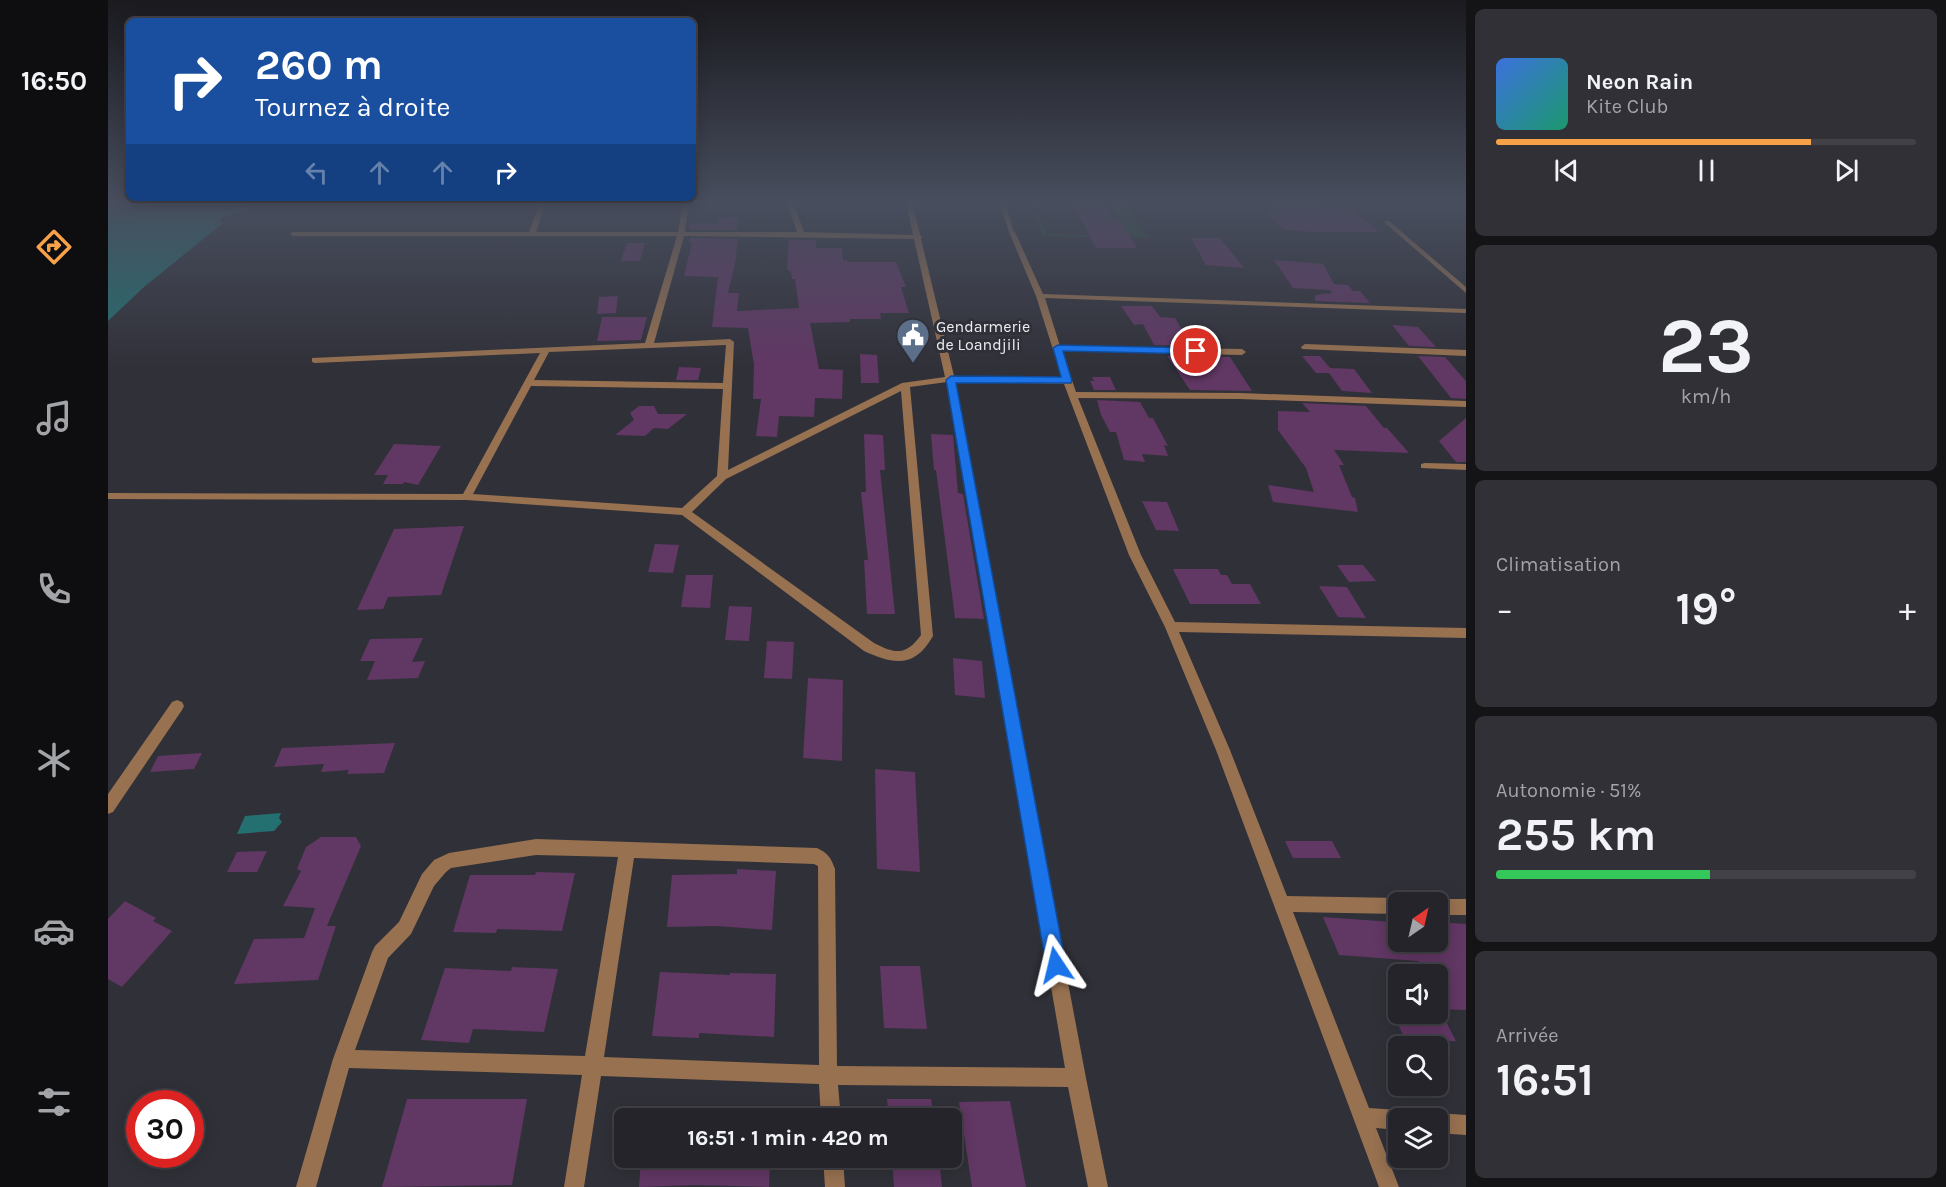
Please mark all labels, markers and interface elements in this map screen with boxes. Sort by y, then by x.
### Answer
text: 260 m [255,40,383,90]
icon: right [156,42,234,120]
text: 16:50 [21,65,87,97]
text: Neon Rain [1586,69,1693,95]
text: Tournez à droite [255,91,450,123]
text: Kite Club [1586,95,1668,118]
icon: previous [1550,154,1583,187]
icon: pause [1690,154,1723,187]
icon: next [1830,154,1863,187]
icon: left [300,156,333,189]
icon: ahead [363,156,396,189]
icon: ahead [426,156,459,189]
icon: right [489,156,522,189]
icon: directions [33,226,75,268]
text: 23 [1658,300,1754,392]
public building icon: Gendarmerie de Loandjili [895,317,931,364]
place label: Gendarmerie de Loandjili [936,317,1030,354]
pin [1170,325,1221,376]
icon: arrive [1179,334,1212,367]
text: km/h [1681,385,1731,408]
icon: music [33,397,75,439]
text: Climatisation [1496,553,1621,576]
icon: phone [33,568,75,610]
text: 19° [1676,583,1736,635]
text: − [1496,590,1513,628]
text: + [1899,590,1916,628]
icon: climate [33,739,75,781]
text: Autonomie · 51% [1496,779,1641,802]
text: 255 km [1496,809,1656,861]
north arrow [1388,892,1448,952]
map controls [1388,892,1448,1168]
icon: car [33,910,75,952]
position arrow [1024,933,1088,997]
button: sound [1388,964,1448,1024]
text: Arrivée [1496,1024,1559,1047]
button: search [1388,1036,1448,1096]
text: 16:51 [1496,1054,1594,1106]
icon: filters [33,1081,75,1123]
speed limit sign: 30 [126,1090,204,1168]
button: layers [1388,1108,1448,1168]
text: 16:51 · 1 min · 420 m [687,1125,889,1151]

